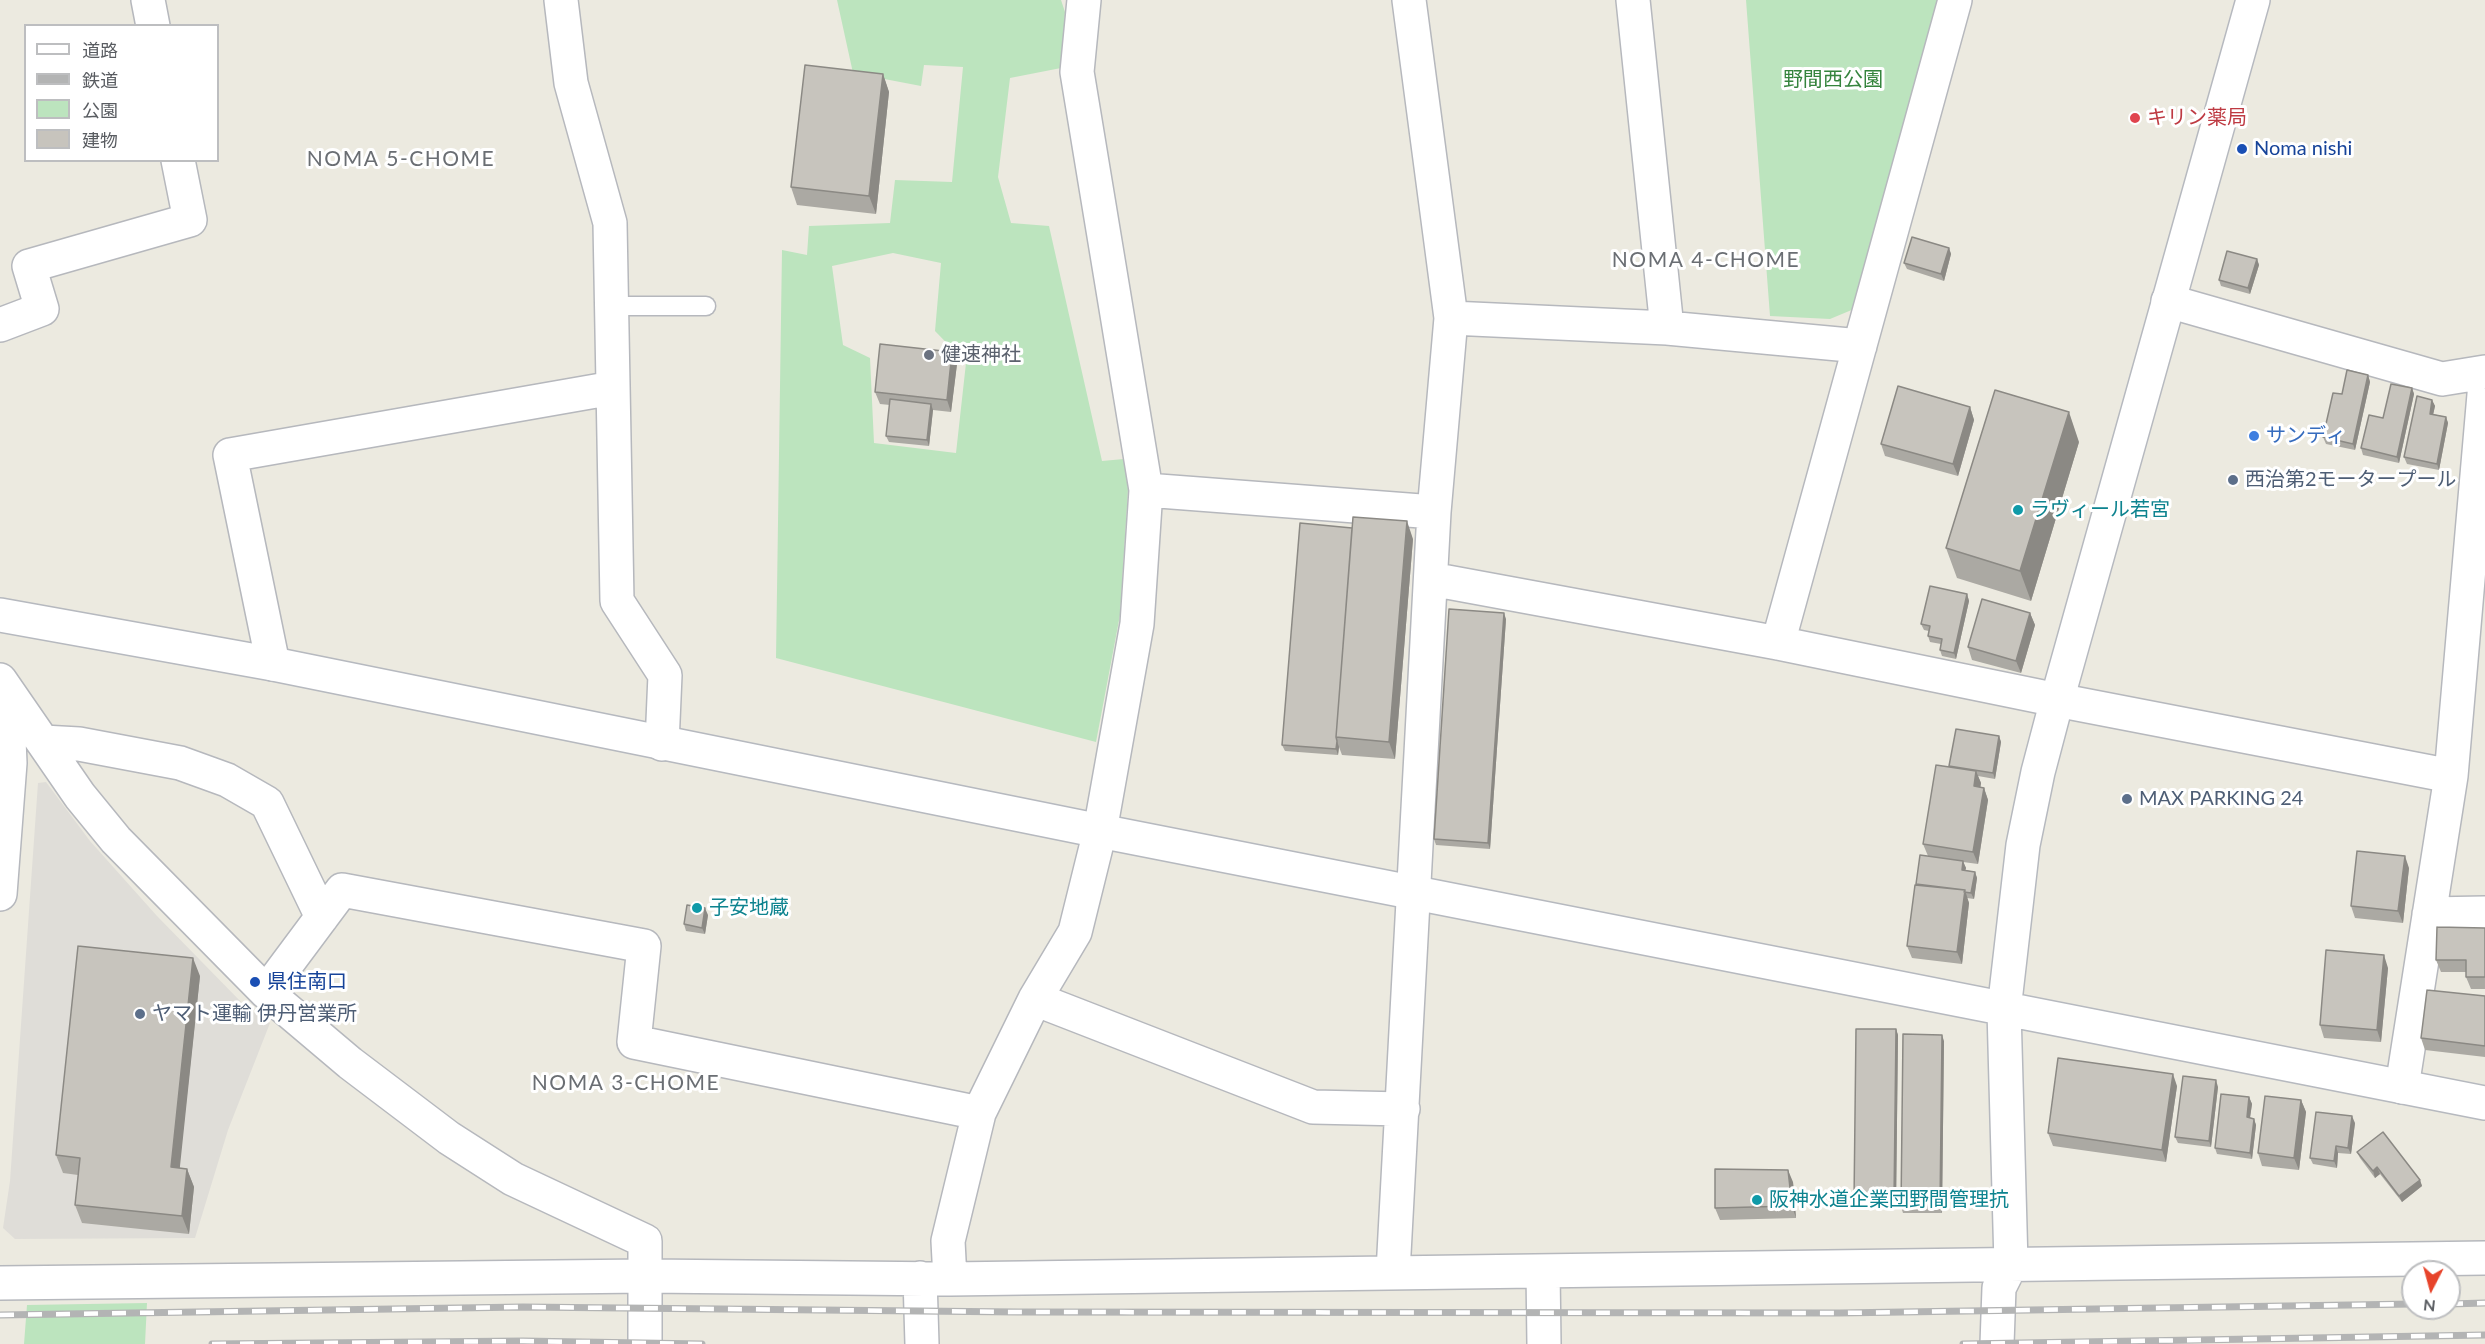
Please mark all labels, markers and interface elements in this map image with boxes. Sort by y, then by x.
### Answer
legend [24,24,219,162]
text: 道路 [82,39,118,61]
park label: 野間西公園 [1783,68,1883,92]
text: 鉄道 [82,69,118,91]
text: 公園 [82,99,118,121]
place label: キリン薬局 [2147,106,2247,130]
marker: キリン薬局 [2128,111,2142,125]
text: 建物 [82,129,118,151]
place label: Noma nishi [2254,137,2352,161]
marker: Noma nishi [2235,142,2249,156]
district label: NOMA 5-CHOME [307,146,495,172]
district label: NOMA 4-CHOME [1612,247,1800,273]
place label: 健速神社 [941,343,1021,367]
marker: 健速神社 [922,348,936,362]
place label: サンディ [2266,424,2346,448]
marker: サンディ [2247,429,2261,443]
place label: 西治第2モータープール [2245,468,2457,492]
marker: 西治第2モータープール [2226,473,2240,487]
place label: ラヴィール若宮 [2030,498,2170,522]
marker: ラヴィール若宮 [2011,503,2025,517]
place label: MAX PARKING 24 [2139,787,2303,811]
marker: MAX PARKING 24 [2120,792,2134,806]
place label: 子安地蔵 [709,896,789,920]
marker: 子安地蔵 [690,901,704,915]
place label: 県住南口 [267,970,347,994]
marker: 県住南口 [248,975,262,989]
place label: ヤマト運輸 伊丹営業所 [152,1002,357,1026]
marker: ヤマト運輸 伊丹営業所 [133,1007,147,1021]
district label: NOMA 3-CHOME [532,1070,720,1096]
place label: 阪神水道企業団野間管理抗 [1769,1188,2009,1212]
marker: 阪神水道企業団野間管理抗 [1750,1193,1764,1207]
north arrow [2401,1260,2461,1320]
text: N [2422,1296,2436,1317]

